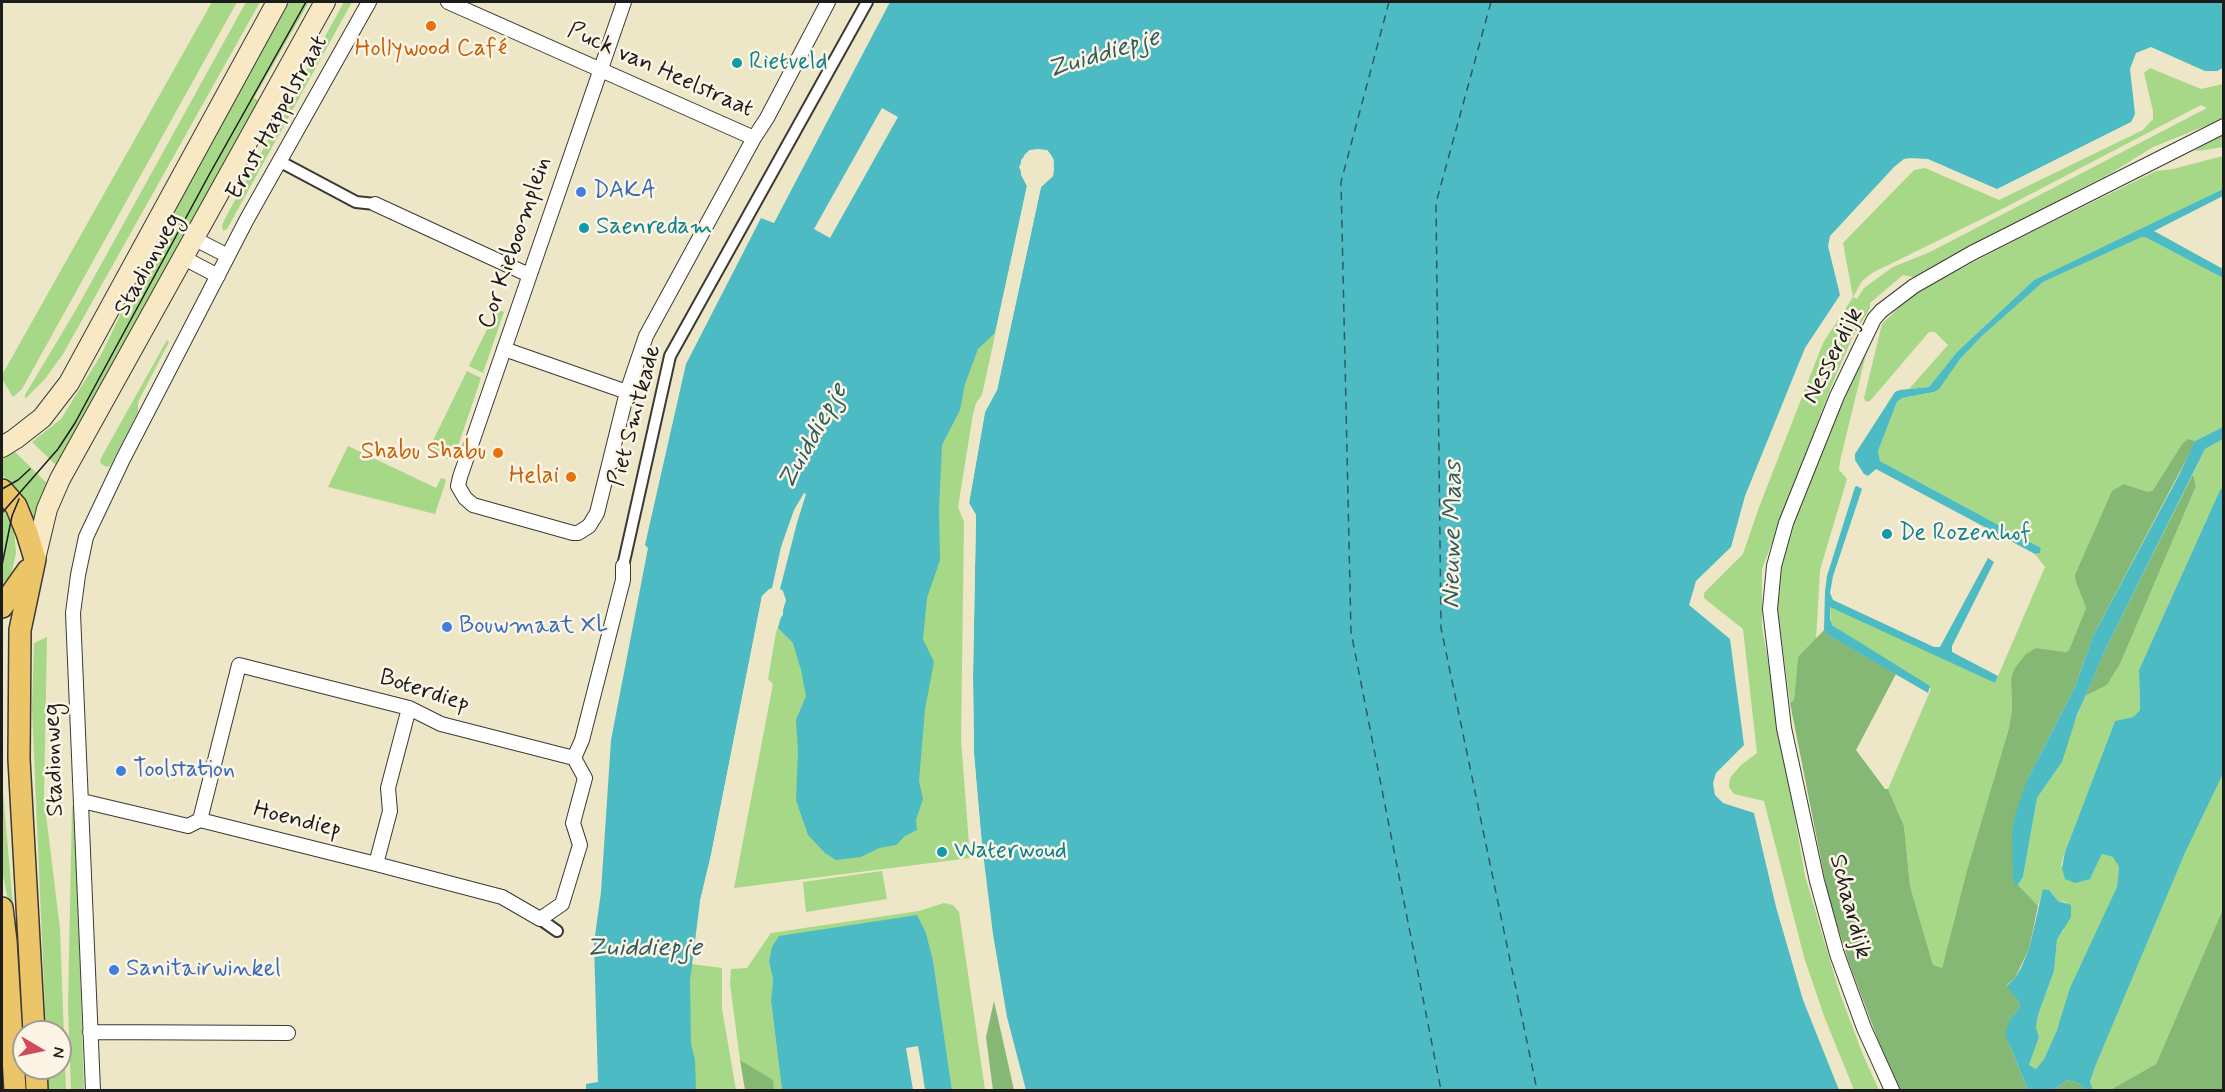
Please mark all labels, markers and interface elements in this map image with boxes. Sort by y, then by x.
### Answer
street label: Puck van Heelstraat [563,17,757,125]
marker: Hollywood Café [424,19,438,33]
water label: Zuiddiepje [1044,23,1164,87]
street label: Ernst Happelstraat [221,31,335,205]
place label: Hollywood Café [355,36,507,64]
place label: Rietveld [749,49,828,77]
marker: Rietveld [730,56,744,70]
street label: Cor Kieboomplein [473,153,559,333]
place label: DAKA [593,178,656,206]
marker: DAKA [574,185,588,199]
street label: Stadionweg [109,208,189,322]
place label: Saenredam [596,214,712,242]
marker: Saenredam [577,221,591,235]
street label: Nesserdijk [1797,303,1871,409]
street label: Piet Smitkade [603,342,669,490]
water label: Zuiddiepje [772,379,856,495]
place label: Shabu Shabu [361,439,486,467]
marker: Shabu Shabu [491,446,505,460]
water label: Nieuwe Maas [1437,461,1471,609]
place label: Helai [509,463,559,491]
marker: Helai [564,470,578,484]
place label: De Rozenhof [1899,520,2031,548]
marker: De Rozenhof [1880,527,1894,541]
place label: Bouwmaat XL [459,613,608,641]
marker: Bouwmaat XL [440,620,454,634]
street label: Boterdiep [375,664,473,720]
street label: Stadionweg [39,703,71,817]
place label: Toolstation [133,757,235,785]
marker: Toolstation [114,764,128,778]
street label: Hoendiep [250,796,344,846]
place label: Waterwoud [954,838,1067,866]
marker: Waterwoud [935,845,949,859]
street label: Schaardijk [1821,852,1877,962]
water label: Zuiddiepje [586,934,702,966]
place label: Sanitairwinkel [126,956,281,984]
marker: Sanitairwinkel [107,963,121,977]
north arrow [12,1020,72,1080]
text: N [47,1046,70,1059]

